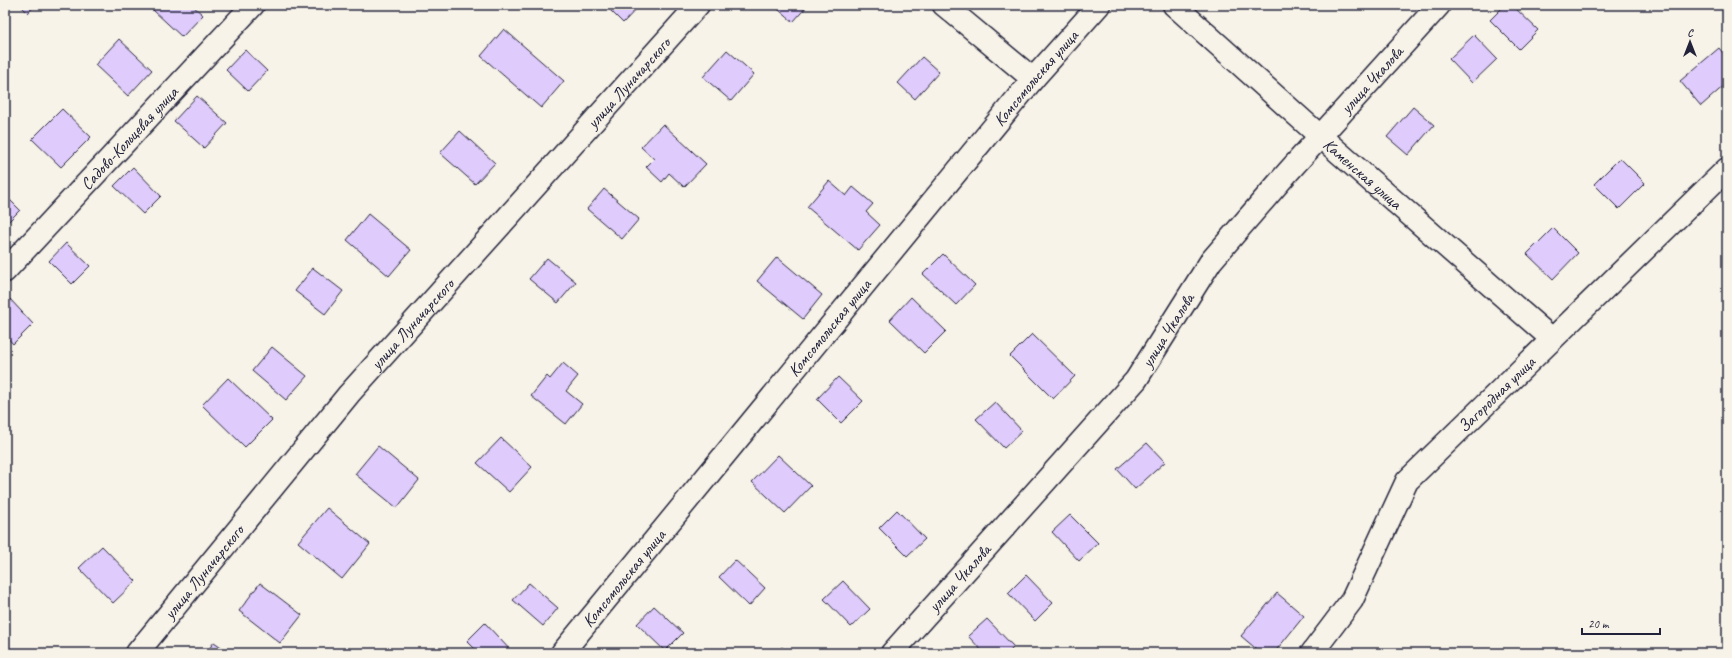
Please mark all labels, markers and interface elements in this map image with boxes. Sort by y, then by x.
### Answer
north arrow [1670,22,1710,62]
street label: Комсомольская улица [988,25,1083,130]
text: С [1687,25,1694,39]
street label: улица Луначарского [581,31,676,133]
street label: улица Чкалова [1335,40,1409,118]
street label: Садово-Кольцевая улица [76,81,184,194]
street label: Каменская улица [1319,133,1408,215]
street label: улица Луначарского [365,272,460,374]
street label: Комсомольская улица [783,274,876,381]
street label: улица Чкалова [1136,288,1200,372]
street label: Загородная улица [1453,351,1540,437]
street label: улица Луначарского [158,519,249,624]
street label: Комсомольская улица [577,524,670,631]
street label: улица Чкалова [923,538,996,617]
scale bar [1582,610,1660,636]
text: 20 m [1588,616,1610,632]

